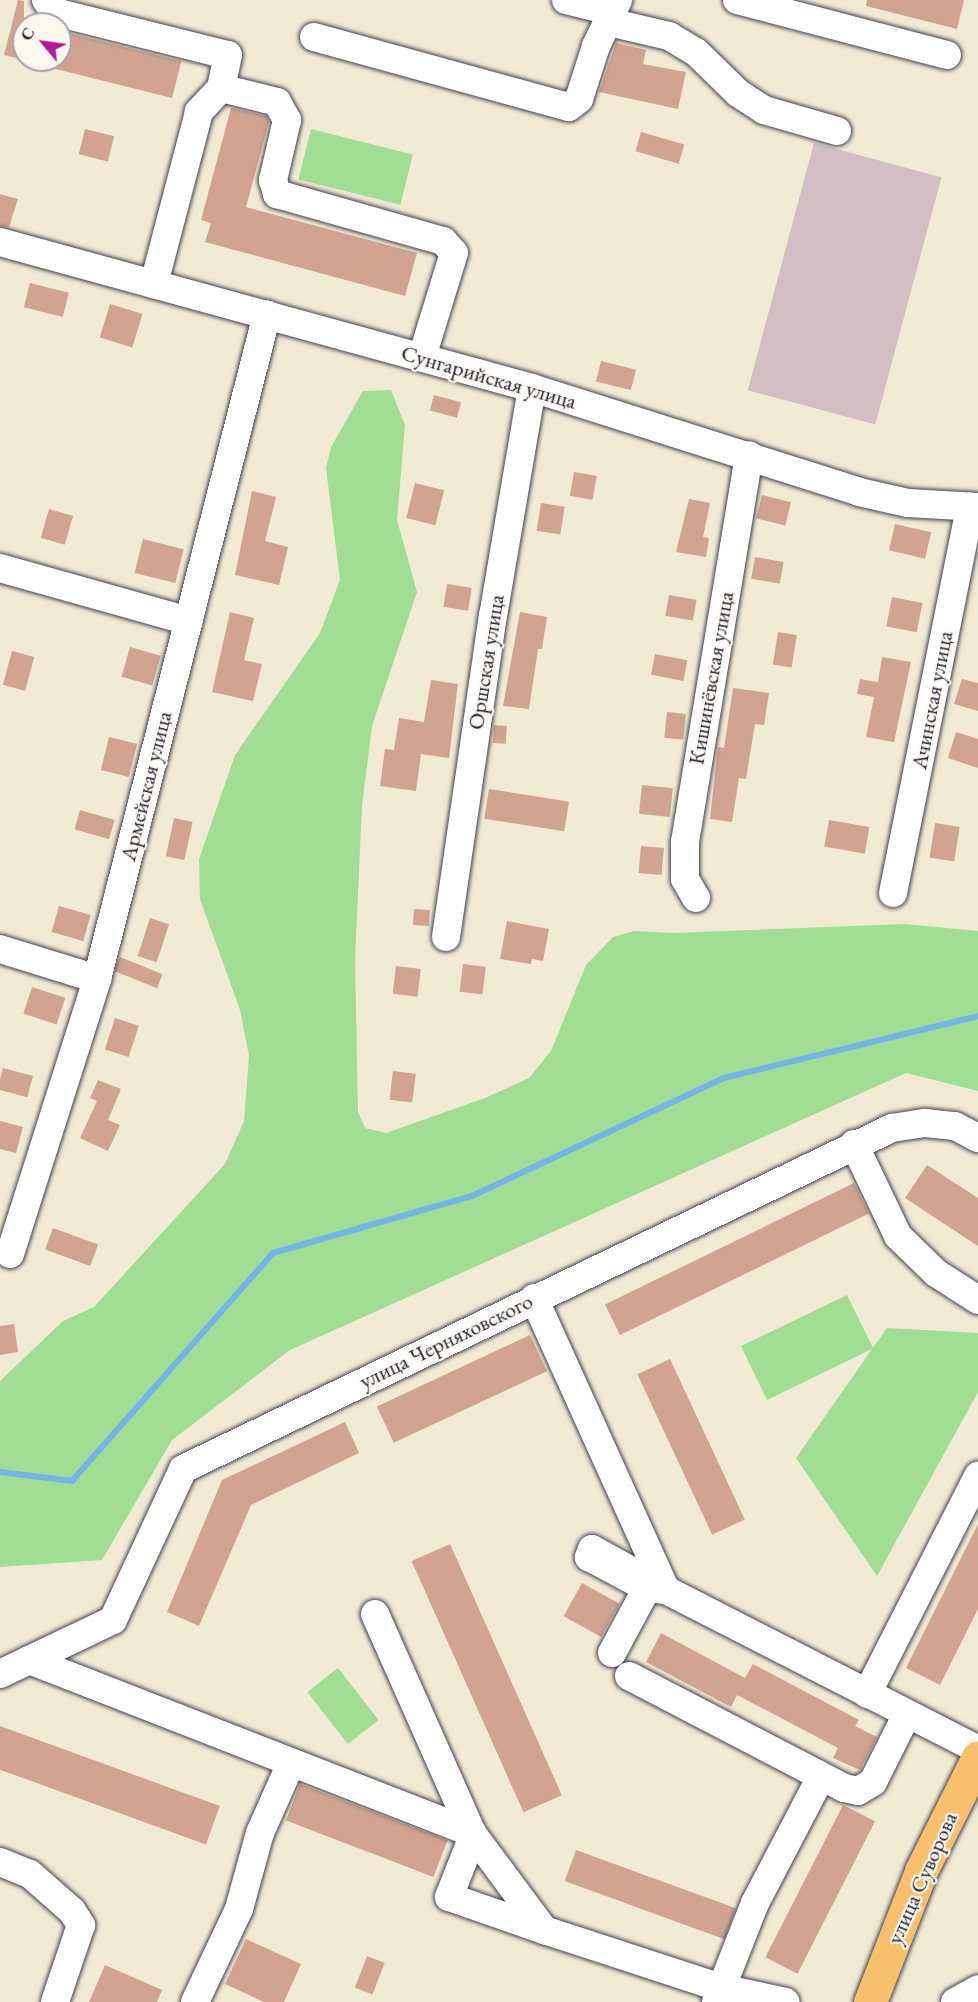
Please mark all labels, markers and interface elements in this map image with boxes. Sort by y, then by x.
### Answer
north arrow [12,12,72,72]
text: С [16,24,40,44]
street label: Сунгарийская улица [398,339,580,415]
street label: Кишинёвская улица [683,589,739,767]
street label: Оршская улица [462,592,510,732]
street label: Ачинская улица [906,629,958,771]
street label: Армейская улица [115,708,177,864]
street label: улица Черняховского [355,1288,537,1394]
street label: улица Суворова [881,1808,963,1948]

